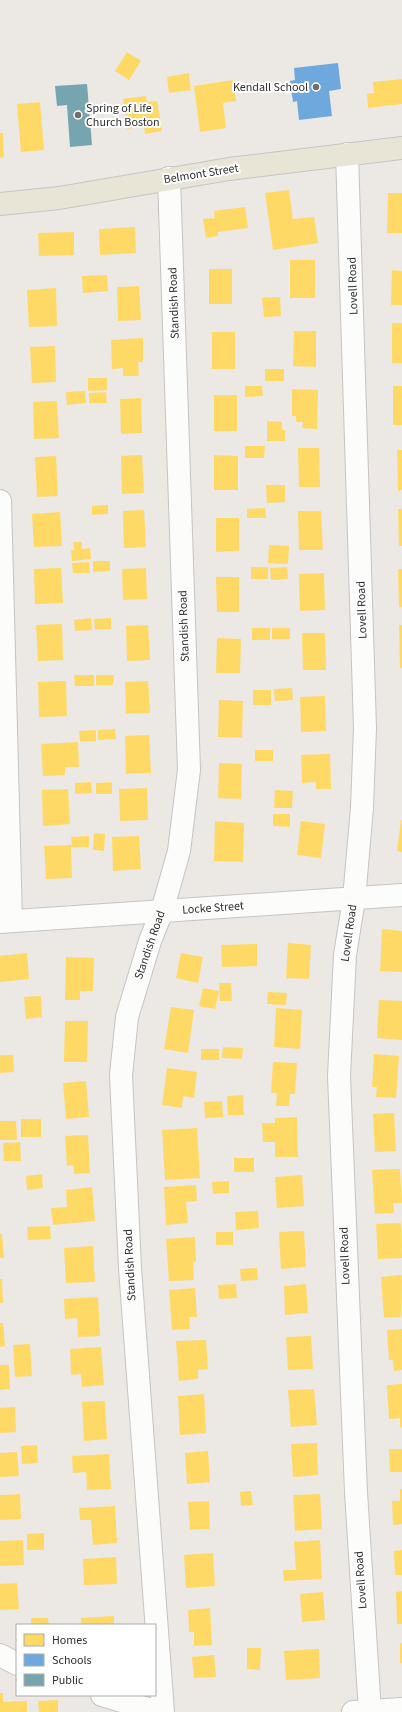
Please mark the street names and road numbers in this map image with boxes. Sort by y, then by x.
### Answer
street label: Belmont Street [162,160,240,188]
street label: Lovell Road [343,257,363,315]
street label: Standish Road [164,267,184,339]
street label: Lovell Road [352,581,372,639]
street label: Standish Road [174,590,194,662]
street label: Locke Street [182,897,244,919]
street label: Lovell Road [337,903,361,963]
street label: Standish Road [130,908,170,982]
street label: Lovell Road [335,1227,355,1285]
street label: Standish Road [120,1229,140,1301]
street label: Lovell Road [350,1551,372,1609]

